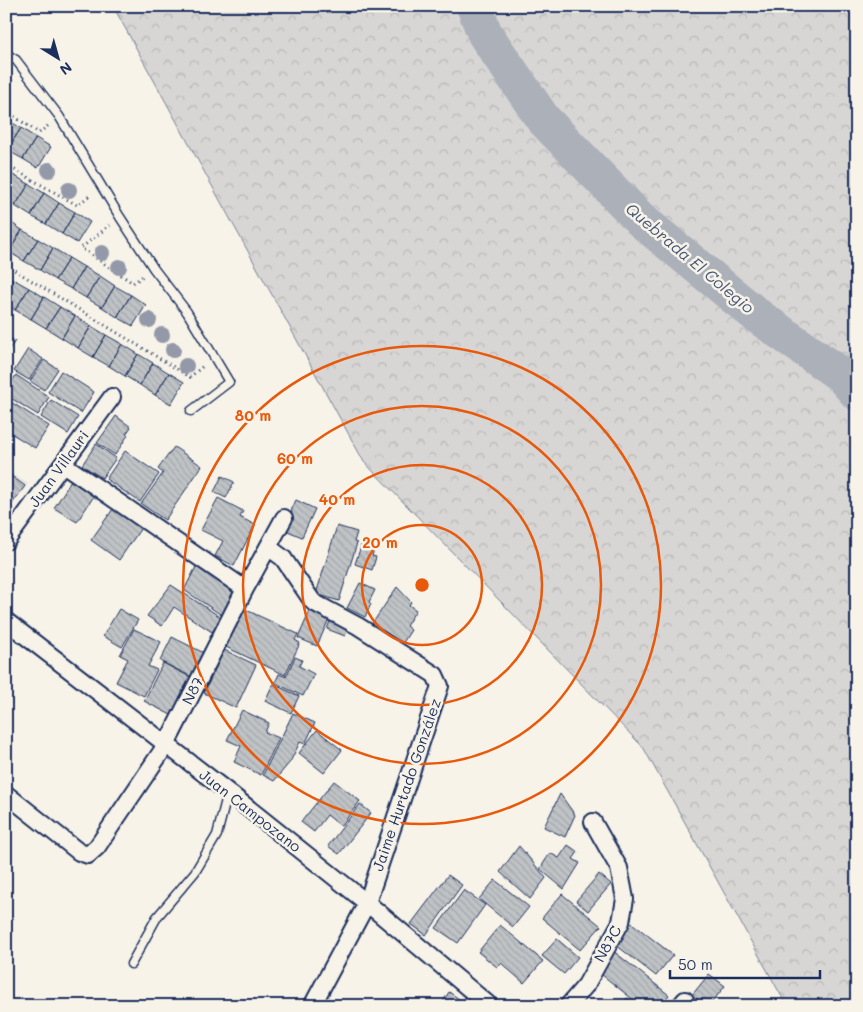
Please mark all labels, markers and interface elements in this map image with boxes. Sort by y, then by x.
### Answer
north arrow [32,32,82,82]
text: N [56,58,76,80]
water label: Quebrada El Colegio [622,198,759,318]
text: 80 m [235,405,271,425]
street label: Juan Villauri [24,426,93,511]
text: 60 m [277,448,313,468]
text: 40 m [319,489,355,509]
text: 20 m [362,532,398,552]
centre of rings [413,576,431,594]
street label: N87 [177,673,207,708]
street label: Jaime Hurtado González [367,696,445,874]
street label: Juan Campozano [196,764,306,856]
street label: N87C [589,921,626,966]
scale bar [670,947,820,979]
text: 50 m [678,954,713,974]

